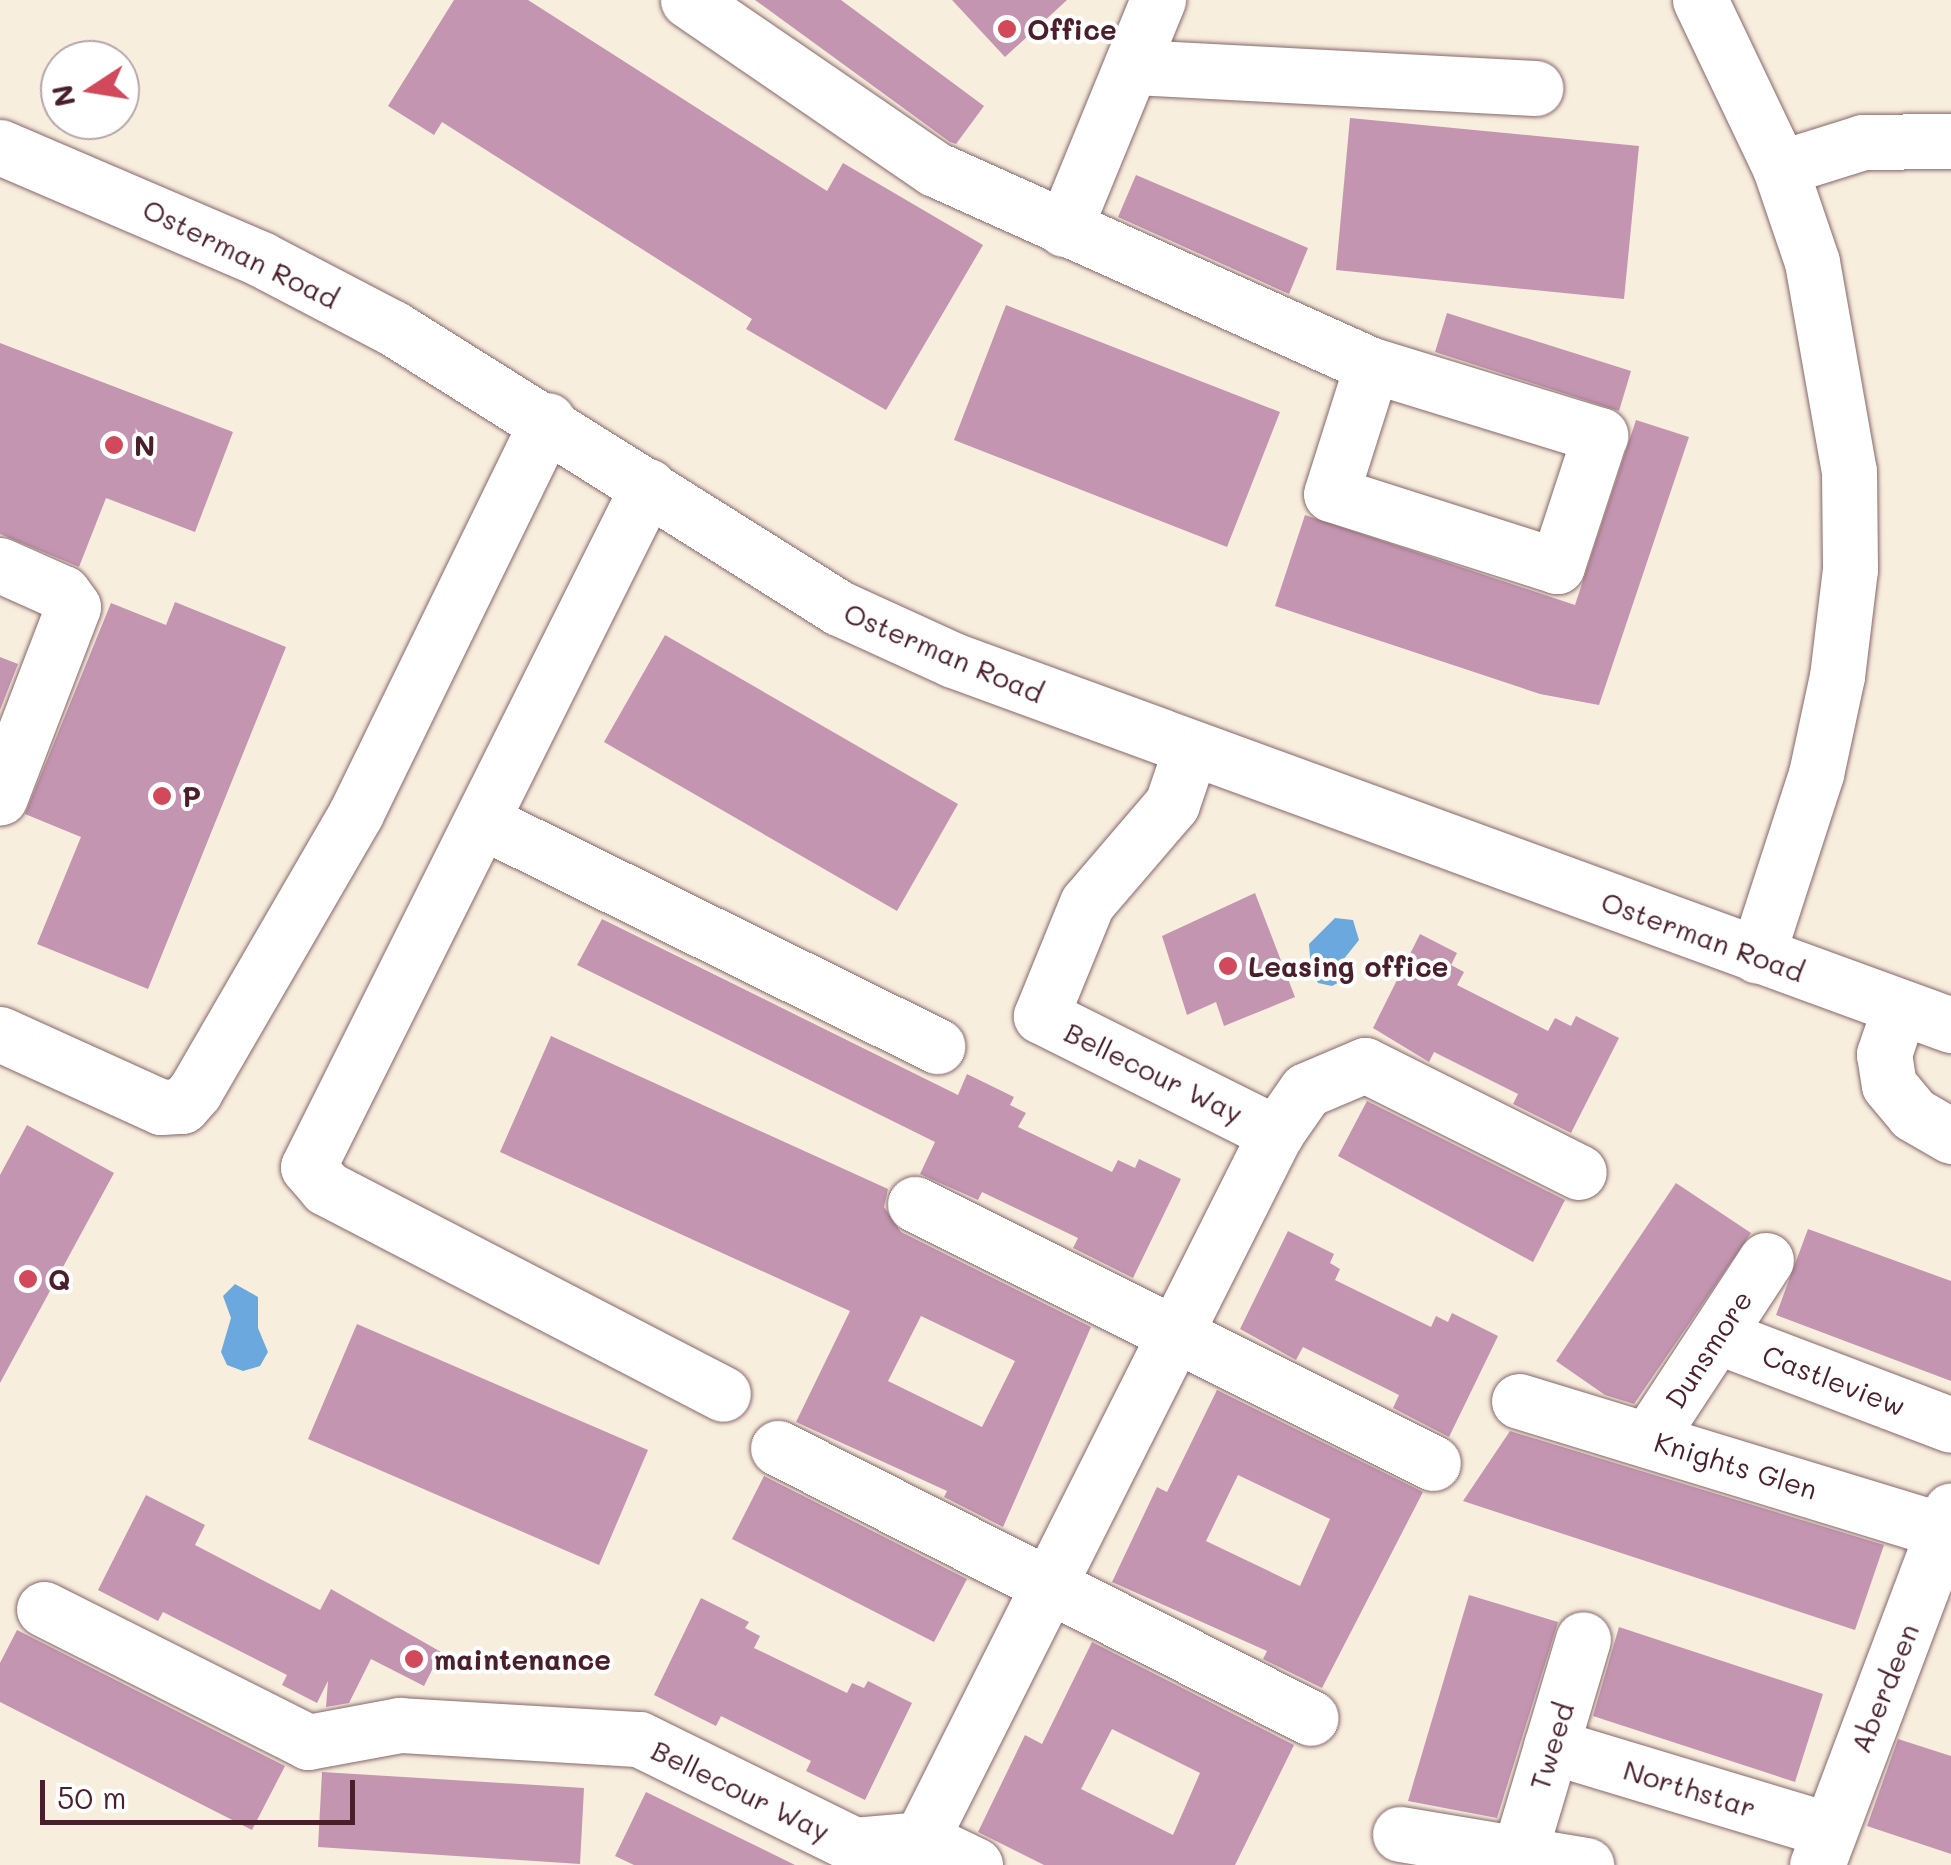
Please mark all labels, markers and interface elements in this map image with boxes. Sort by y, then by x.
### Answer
place label: Office [1027,12,1117,46]
marker: Office [996,18,1018,40]
north arrow [40,40,140,140]
text: N [43,82,82,110]
street label: Osterman Road [138,191,344,315]
place label: N [134,428,155,462]
marker: N [103,434,125,456]
street label: Osterman Road [839,595,1049,709]
place label: P [182,779,201,813]
marker: P [151,785,173,807]
street label: Osterman Road [1597,884,1809,988]
place label: Leasing office [1248,949,1448,983]
marker: Leasing office [1217,955,1239,977]
street label: Bellecour Way [1059,1014,1249,1130]
place label: Q [48,1262,70,1296]
marker: Q [17,1268,39,1290]
street label: Dunsmore [1657,1284,1759,1414]
street label: Castleview [1758,1337,1910,1423]
street label: Knights Glen [1650,1424,1822,1506]
street label: Aberdeen [1843,1618,1925,1758]
place label: maintenance [434,1642,611,1676]
marker: maintenance [403,1648,425,1670]
street label: Tweed [1522,1698,1580,1794]
street label: Bellecour Way [646,1732,836,1848]
street label: Northstar [1620,1752,1760,1824]
scale bar [45,1760,360,1822]
text: 50 m [57,1777,127,1817]

